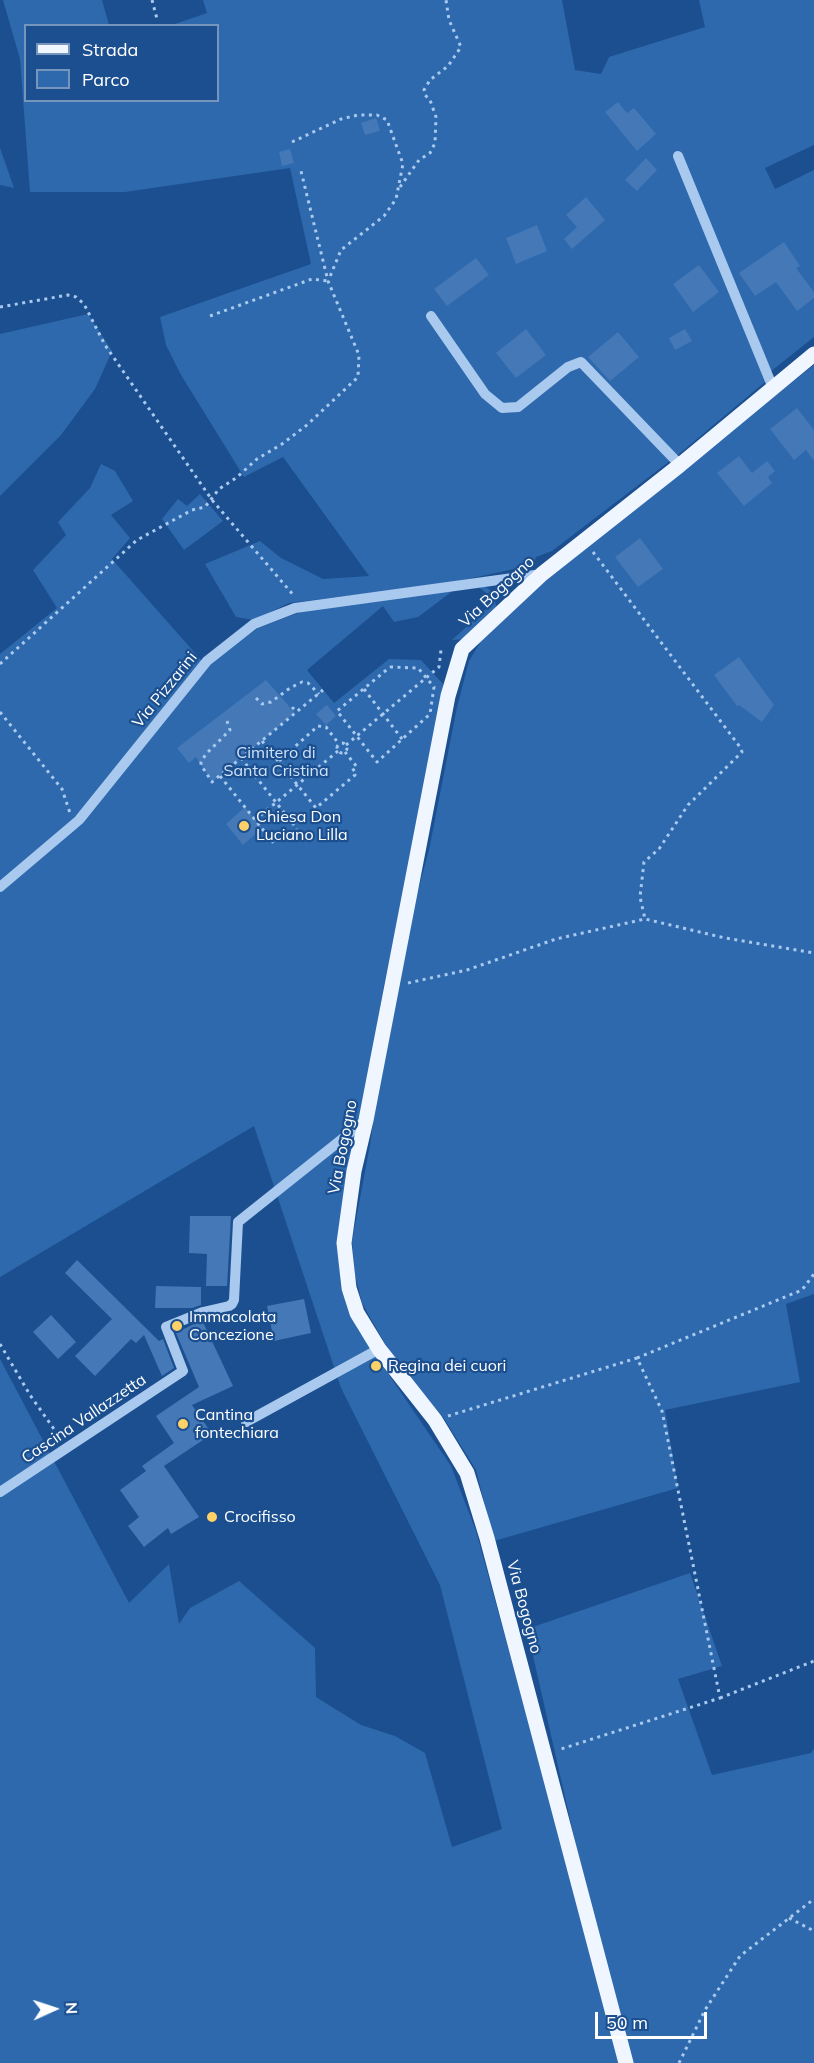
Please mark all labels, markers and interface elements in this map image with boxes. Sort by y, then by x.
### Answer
legend [24,24,219,102]
text: Strada [82,38,138,61]
text: Parco [82,68,130,91]
street label: Via Bogogno [455,552,539,632]
street label: Via Pizzarini [129,648,201,732]
park label: Cimitero di Santa Cristina [223,743,329,781]
place label: Chiesa Don Luciano Lilla [256,807,348,845]
marker: Chiesa Don Luciano Lilla [237,819,251,833]
street label: Via Bogogno [324,1098,362,1196]
place label: Immacolata Concezione [189,1307,276,1345]
marker: Immacolata Concezione [170,1319,184,1333]
place label: Regina dei cuori [388,1356,506,1376]
marker: Regina dei cuori [369,1359,383,1373]
street label: Cascina Vallazzetta [18,1370,150,1468]
place label: Cantina fontechiara [195,1405,279,1443]
marker: Cantina fontechiara [176,1417,190,1431]
place label: Crocifisso [224,1507,296,1527]
marker: Crocifisso [205,1510,219,1524]
street label: Via Bogogno [502,1558,546,1656]
north arrow [24,1979,84,2039]
scale bar [598,2000,710,2038]
text: N [62,2001,82,2015]
text: 50 m [606,2011,648,2034]

